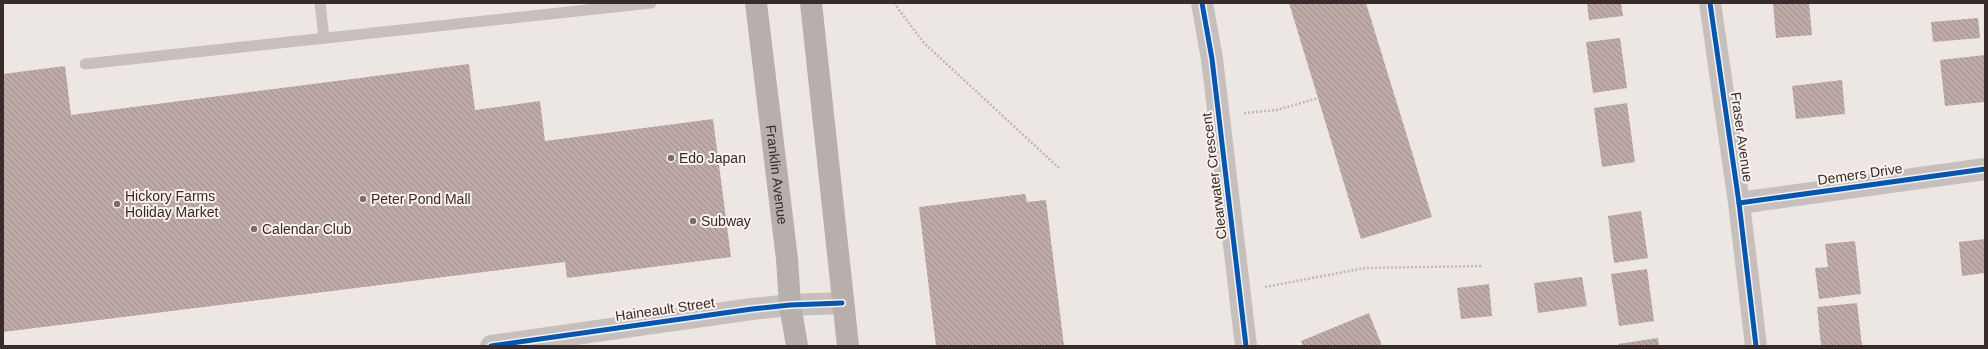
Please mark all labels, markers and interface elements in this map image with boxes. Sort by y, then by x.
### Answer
street label: Fraser Avenue [1728,91,1756,183]
street label: Clearwater Crescent [1198,112,1230,240]
street label: Franklin Avenue [763,124,791,226]
place label: Edo Japan [679,150,746,166]
marker: Edo Japan [666,153,676,163]
street label: Demers Drive [1817,160,1904,188]
place label: Hickory Farms Holiday Market [125,188,218,220]
place label: Peter Pond Mall [371,191,471,207]
marker: Peter Pond Mall [358,194,368,204]
marker: Hickory Farms Holiday Market [112,199,122,209]
place label: Subway [701,213,751,229]
marker: Subway [688,216,698,226]
place label: Calendar Club [262,221,352,237]
marker: Calendar Club [249,224,259,234]
street label: Haineault Street [614,294,716,324]

